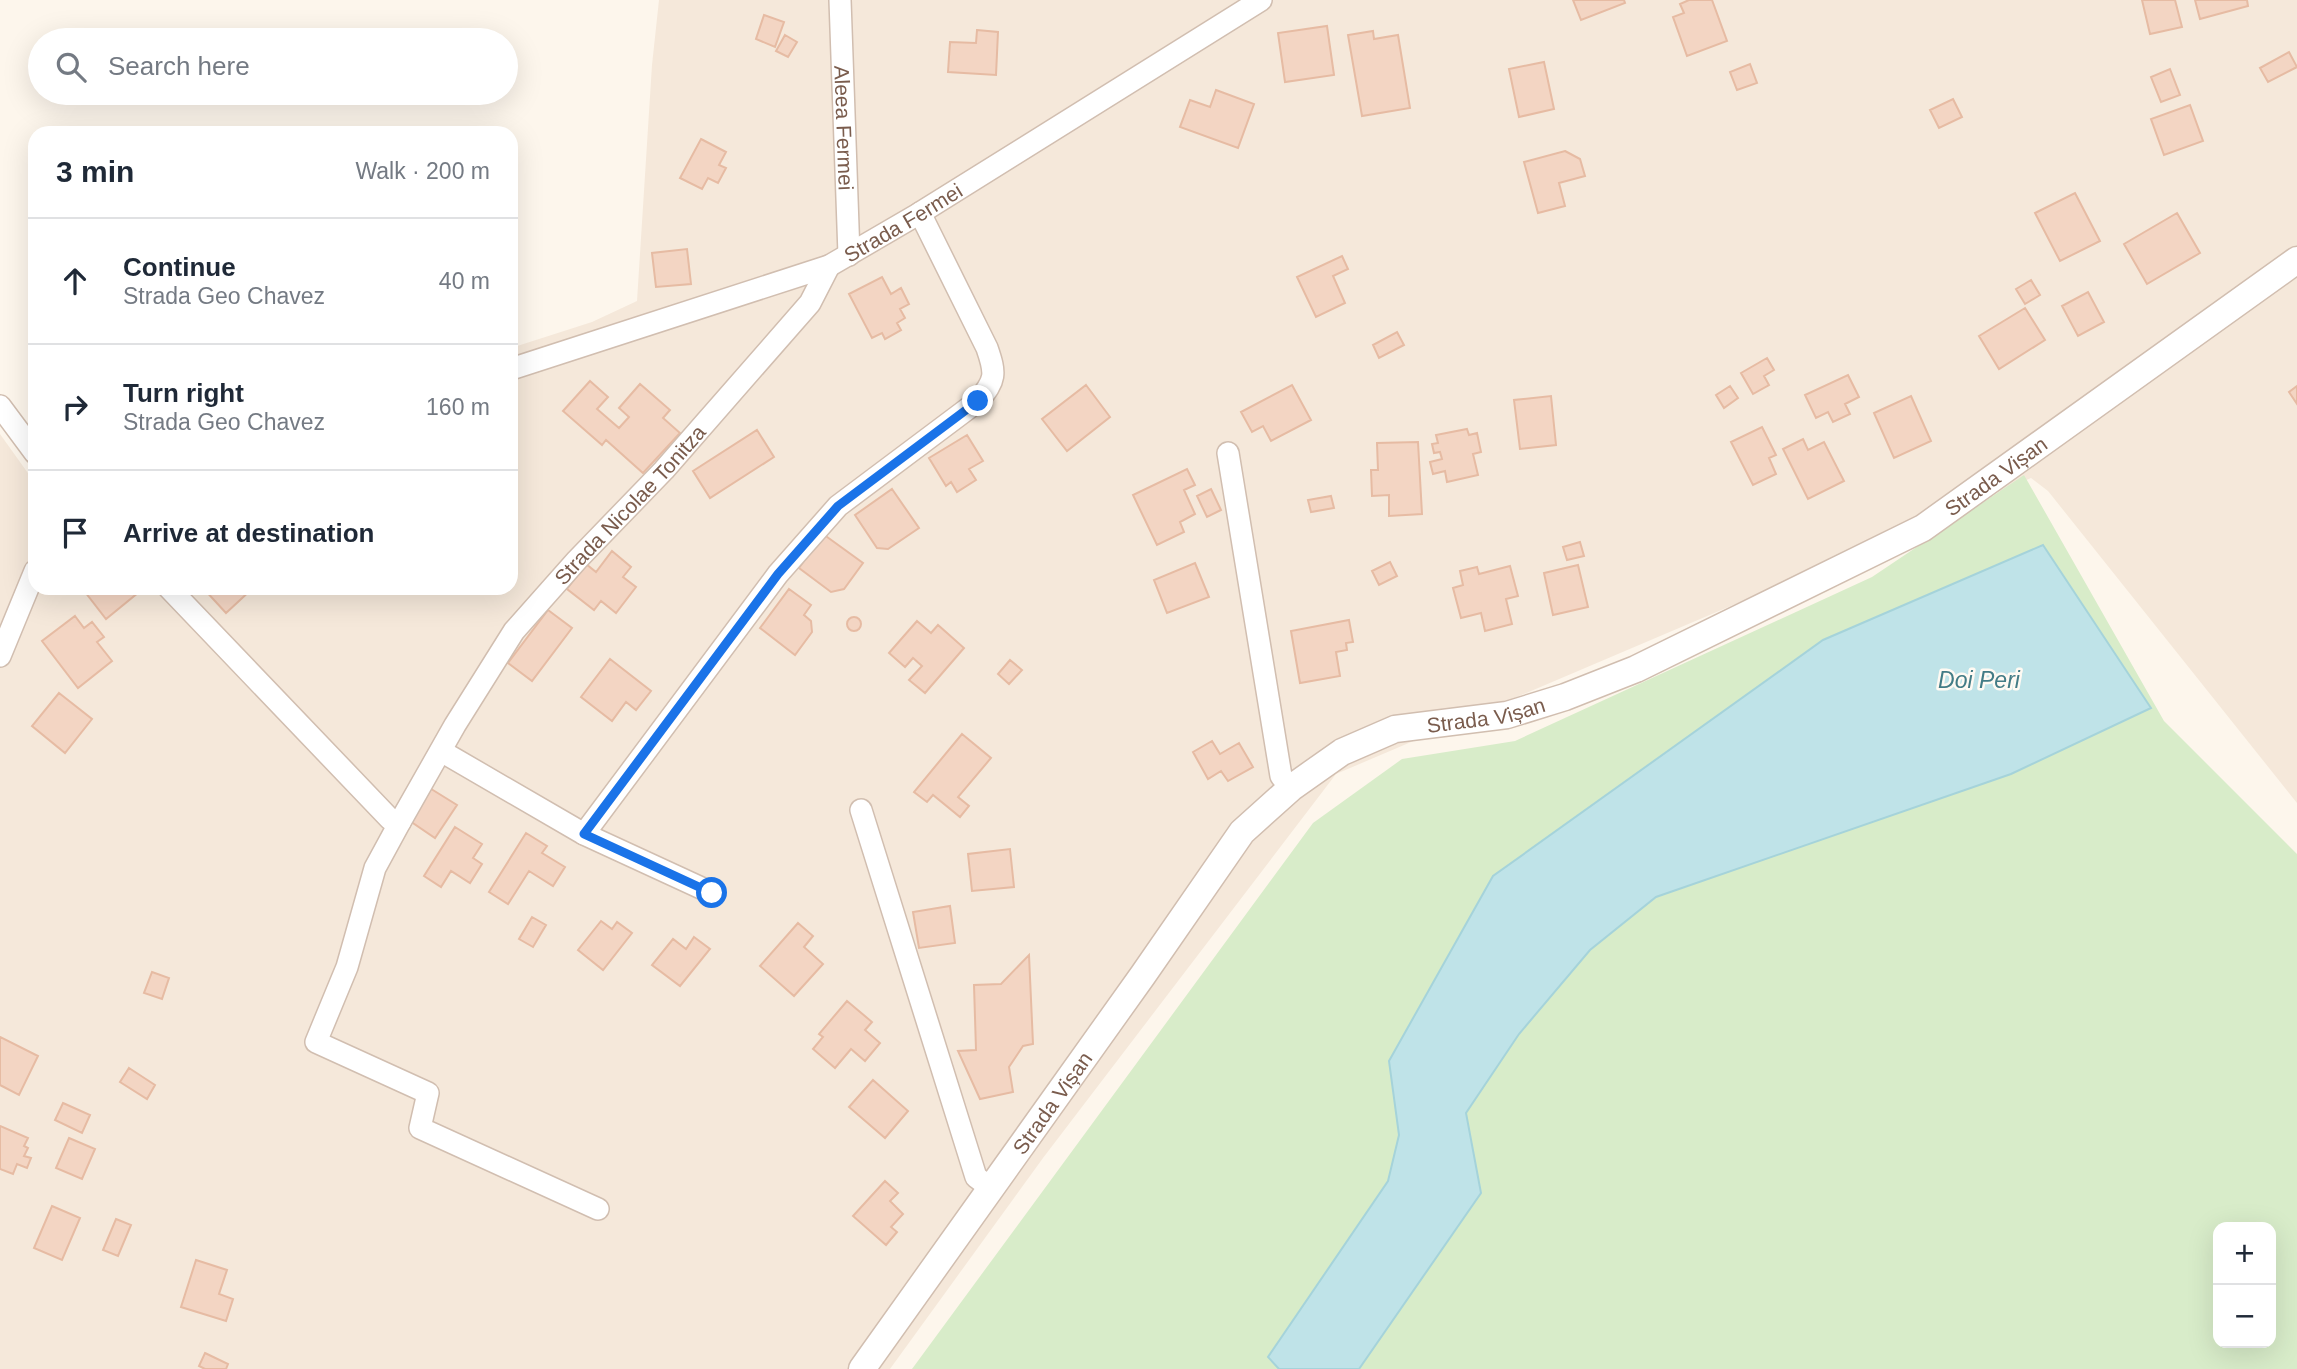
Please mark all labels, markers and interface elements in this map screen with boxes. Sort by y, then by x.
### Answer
search box [28,28,518,105]
icon: search [52,48,90,86]
text: Search here [108,51,250,81]
street label: Aleea Fermei [831,65,858,191]
text: 3 min [56,155,134,188]
text: Walk · 200 m [355,158,490,184]
street label: Strada Fermei [840,178,966,266]
text: Continue [123,252,236,282]
icon: ahead [56,262,94,300]
text: 40 m [439,268,490,294]
text: Strada Geo Chavez [123,283,325,309]
text: Turn right [123,378,244,408]
route end [962,385,993,416]
icon: right [56,388,94,426]
text: 160 m [426,394,490,420]
text: Strada Geo Chavez [123,409,325,435]
street label: Strada Nicolae Tonitza [549,420,710,589]
street label: Strada Vișan [1940,432,2051,520]
icon: arrive [56,514,94,552]
text: Arrive at destination [123,518,374,548]
water label: Doi Peri [1938,667,2021,693]
street label: Strada Vișan [1425,692,1548,736]
route start [696,877,727,908]
street label: Strada Vișan [1008,1047,1096,1158]
map controls [2213,1222,2276,1348]
button: + [2213,1222,2276,1285]
button: − [2213,1285,2276,1348]

